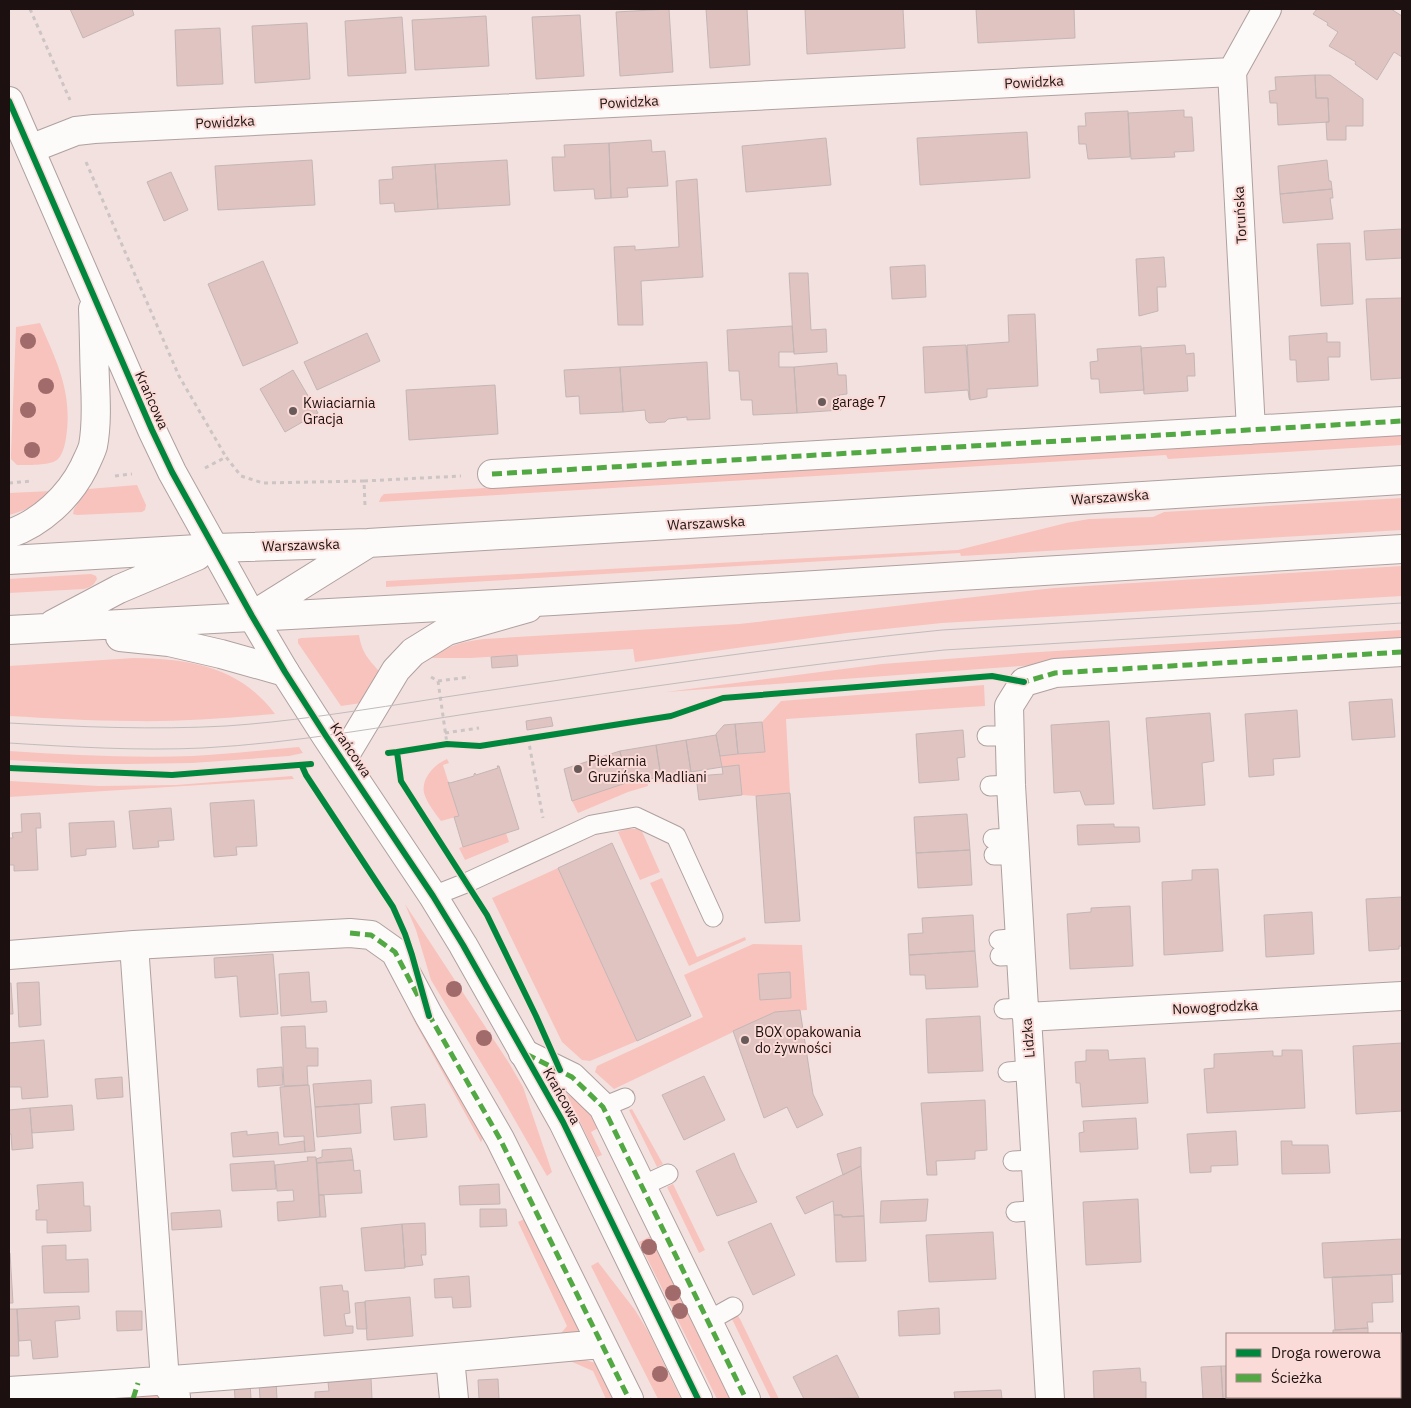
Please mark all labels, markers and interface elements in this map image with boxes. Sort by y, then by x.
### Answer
street label: Powidzka [1004,71,1065,93]
street label: Powidzka [599,91,660,113]
street label: Powidzka [195,111,256,133]
street label: Toruńska [1229,185,1250,244]
street label: Krańcowa [131,368,173,432]
place label: garage 7 [832,393,886,411]
place label: Kwiaciarnia Gracja [303,394,376,428]
marker: garage 7 [816,396,828,408]
marker: Kwiaciarnia Gracja [287,405,299,417]
street label: Warszawska [1071,485,1150,509]
street label: Warszawska [667,512,746,534]
street label: Warszawska [262,535,341,555]
street label: Krańcowa [326,719,376,781]
place label: Piekarnia Gruzińska Madliani [588,752,707,786]
marker: Piekarnia Gruzińska Madliani [572,763,584,775]
street label: Nowogrodzka [1172,996,1259,1018]
street label: Lidzka [1017,1017,1039,1059]
place label: BOX opakowania do żywności [755,1023,862,1057]
marker: BOX opakowania do żywności [739,1034,751,1046]
street label: Krańcowa [539,1064,585,1128]
legend [1226,1333,1401,1398]
text: Droga rowerowa [1271,1343,1381,1362]
text: Ścieżka [1271,1368,1322,1387]

